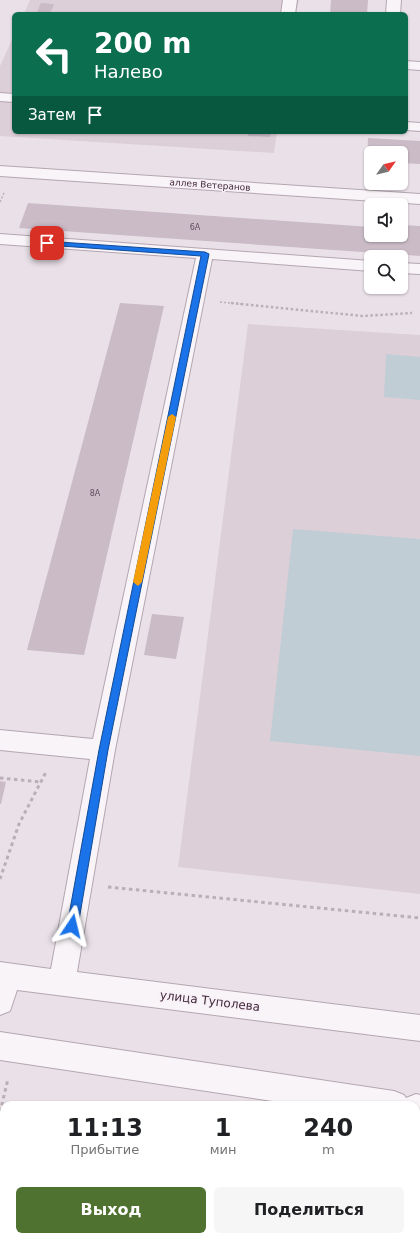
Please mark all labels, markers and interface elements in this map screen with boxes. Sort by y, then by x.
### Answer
text: 200 m [94,27,191,60]
icon: left [28,28,80,80]
text: Налево [94,61,163,82]
icon: arrive [84,104,106,126]
text: Затем [28,106,76,124]
north arrow [364,146,408,190]
map controls [364,146,408,294]
street label: аллея Ветеранов [169,177,251,193]
button: sound [364,198,408,242]
house number: 6А [190,223,201,232]
pin [30,226,64,260]
icon: arrive [36,232,58,254]
button: search [364,250,408,294]
house number: 8А [90,489,101,498]
position arrow [51,905,93,947]
street label: улица Туполева [159,988,261,1014]
text: 11:13 [67,1114,143,1142]
text: 1 [215,1114,231,1142]
text: 240 [303,1114,353,1142]
text: Прибытие [70,1142,139,1157]
text: мин [210,1142,237,1157]
text: m [322,1142,335,1157]
button: Выход [16,1187,206,1233]
button: Поделиться [214,1187,404,1233]

